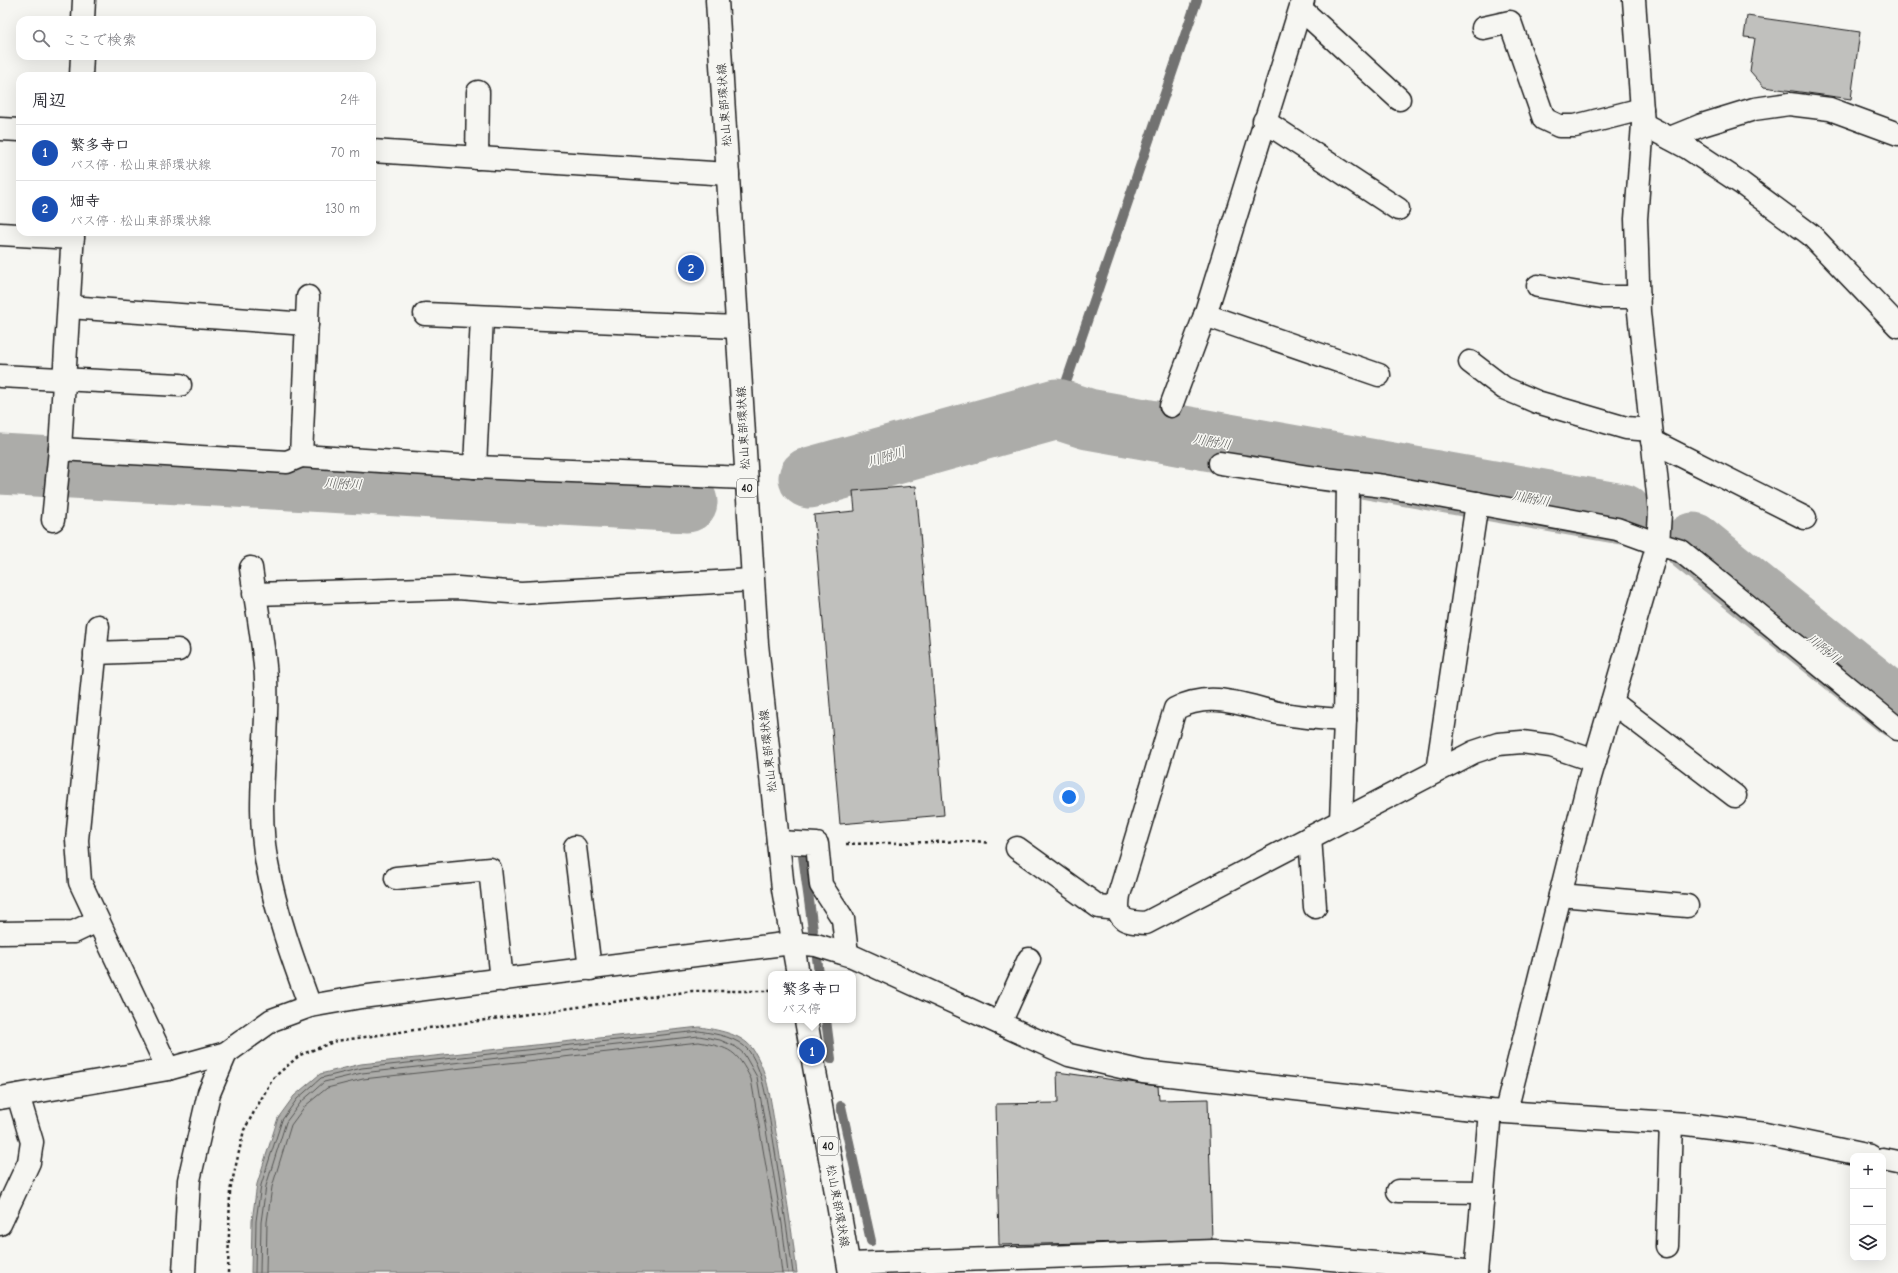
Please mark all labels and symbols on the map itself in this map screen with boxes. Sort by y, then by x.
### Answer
street label: 松山東部環状線 [714,63,734,147]
pin: 2 [678,253,704,283]
street label: 松山東部環状線 [734,386,752,470]
water label: 川附川 [1191,431,1232,452]
water label: 川附川 [865,444,907,469]
water label: 川附川 [323,475,363,492]
road number: 40 [737,479,757,497]
water label: 川附川 [1510,488,1551,509]
water label: 川附川 [1804,630,1844,666]
street label: 松山東部環状線 [757,708,779,794]
your location [1059,787,1079,807]
pin: 1 [799,1036,825,1066]
road number: 40 [818,1137,838,1155]
street label: 松山東部環状線 [824,1163,852,1249]

